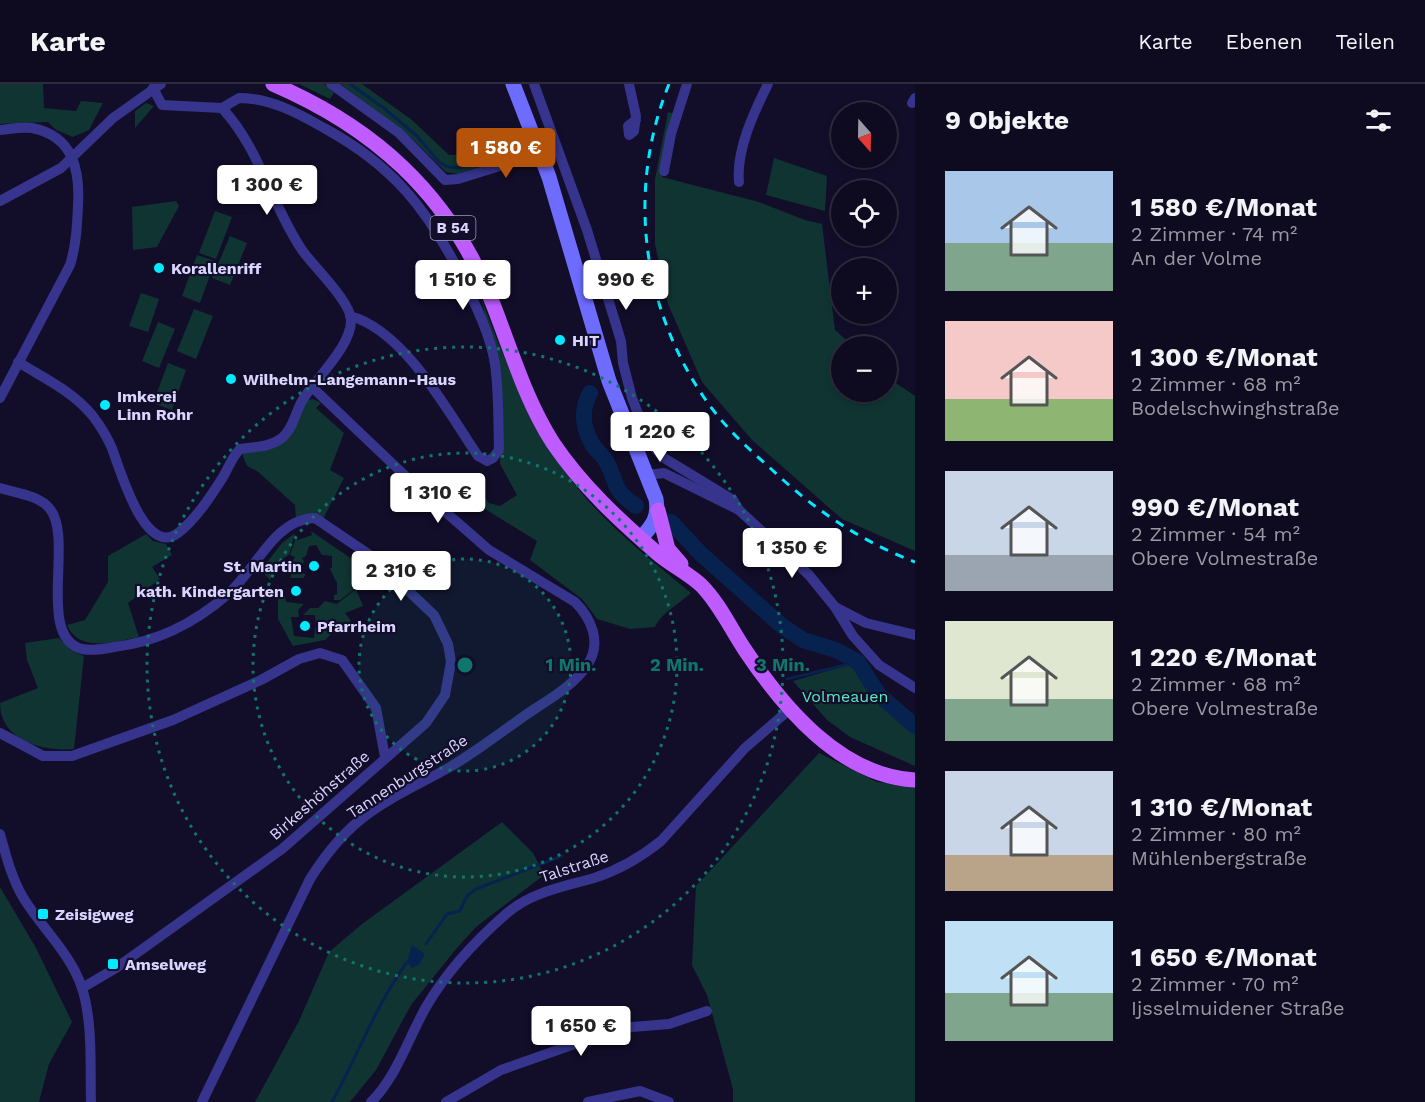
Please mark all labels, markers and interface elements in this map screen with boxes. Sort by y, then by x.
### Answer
text: Karte [30,25,106,58]
text: Karte [1138,29,1193,54]
text: Ebenen [1226,29,1302,54]
text: Teilen [1335,29,1395,54]
north arrow [831,102,897,168]
map controls [831,102,897,402]
icon: filters [1362,104,1395,137]
text: 9 Objekte [945,105,1069,135]
pin: 1 580 € [451,128,561,179]
text: 1 580 € [470,135,542,159]
pin: 1 300 € [212,165,322,216]
text: 1 300 € [231,172,303,196]
button: locate [831,180,897,246]
text: 1 580 €/Monat [1131,192,1317,222]
icon: home [993,195,1065,267]
road number: B 54 [430,216,476,240]
text: 2 Zimmer · 74 m² [1131,222,1297,246]
text: An der Volme [1131,246,1262,270]
button: + [831,258,897,324]
place label: Korallenriff [171,259,262,278]
pin: 1 510 € [408,260,518,311]
pin: 990 € [584,260,668,311]
marker: Korallenriff [152,261,166,275]
text: 1 510 € [429,267,497,291]
text: 990 € [597,267,655,291]
place label: HIT [572,331,600,350]
marker: HIT [553,333,567,347]
button: − [831,336,897,402]
text: 1 300 €/Monat [1131,342,1318,372]
icon: home [993,345,1065,417]
place label: Wilhelm-Langemann-Haus [243,370,456,389]
marker: Wilhelm-Langemann-Haus [224,372,238,386]
text: 2 Zimmer · 68 m² [1131,372,1301,396]
place label: Imkerei Linn Rohr [117,387,193,424]
text: Bodelschwinghstraße [1131,396,1340,420]
marker: Imkerei Linn Rohr [98,398,112,412]
pin: 1 220 € [605,412,715,463]
text: 1 220 € [625,419,695,443]
pin: 1 310 € [383,473,493,524]
text: 1 310 € [404,480,472,504]
text: 990 €/Monat [1131,492,1299,522]
icon: home [993,495,1065,567]
text: 2 Zimmer · 54 m² [1131,522,1300,546]
pin: 1 350 € [737,528,847,579]
text: 1 350 € [757,535,827,559]
text: Obere Volmestraße [1131,546,1318,570]
pin: 2 310 € [346,551,456,602]
place label: St. Martin [223,557,302,576]
text: 2 310 € [366,558,436,582]
marker: St. Martin [307,559,321,573]
place label: kath. Kindergarten [136,582,284,601]
marker: kath. Kindergarten [289,584,303,598]
place label: Pfarrheim [317,617,396,636]
marker: Pfarrheim [298,619,312,633]
text: 1 220 €/Monat [1131,642,1316,672]
icon: home [993,645,1065,717]
text: 1 Min. [546,654,596,675]
text: 2 Min. [650,654,704,675]
text: 3 Min. [756,654,810,675]
centre of rings [455,655,475,675]
text: 2 Zimmer · 68 m² [1131,672,1301,696]
park label: Volmeauen [802,687,888,706]
text: Obere Volmestraße [1131,696,1318,720]
street label: Tannenburgstraße [343,730,471,823]
street label: Birkeshöhstraße [265,747,373,844]
text: 1 310 €/Monat [1131,792,1312,822]
icon: home [993,795,1065,867]
text: 2 Zimmer · 80 m² [1131,822,1301,846]
street label: Talstraße [537,846,611,887]
text: Mühlenbergstraße [1131,846,1307,870]
place label: Zeisigweg [55,905,133,924]
marker: Zeisigweg [36,907,50,921]
text: 1 650 €/Monat [1131,942,1317,972]
icon: home [993,945,1065,1017]
place label: Amselweg [125,955,206,974]
marker: Amselweg [106,957,120,971]
text: 2 Zimmer · 70 m² [1131,972,1299,996]
text: Ijsselmuidener Straße [1131,996,1345,1020]
pin: 1 650 € [526,1006,636,1057]
text: 1 650 € [546,1013,616,1037]

